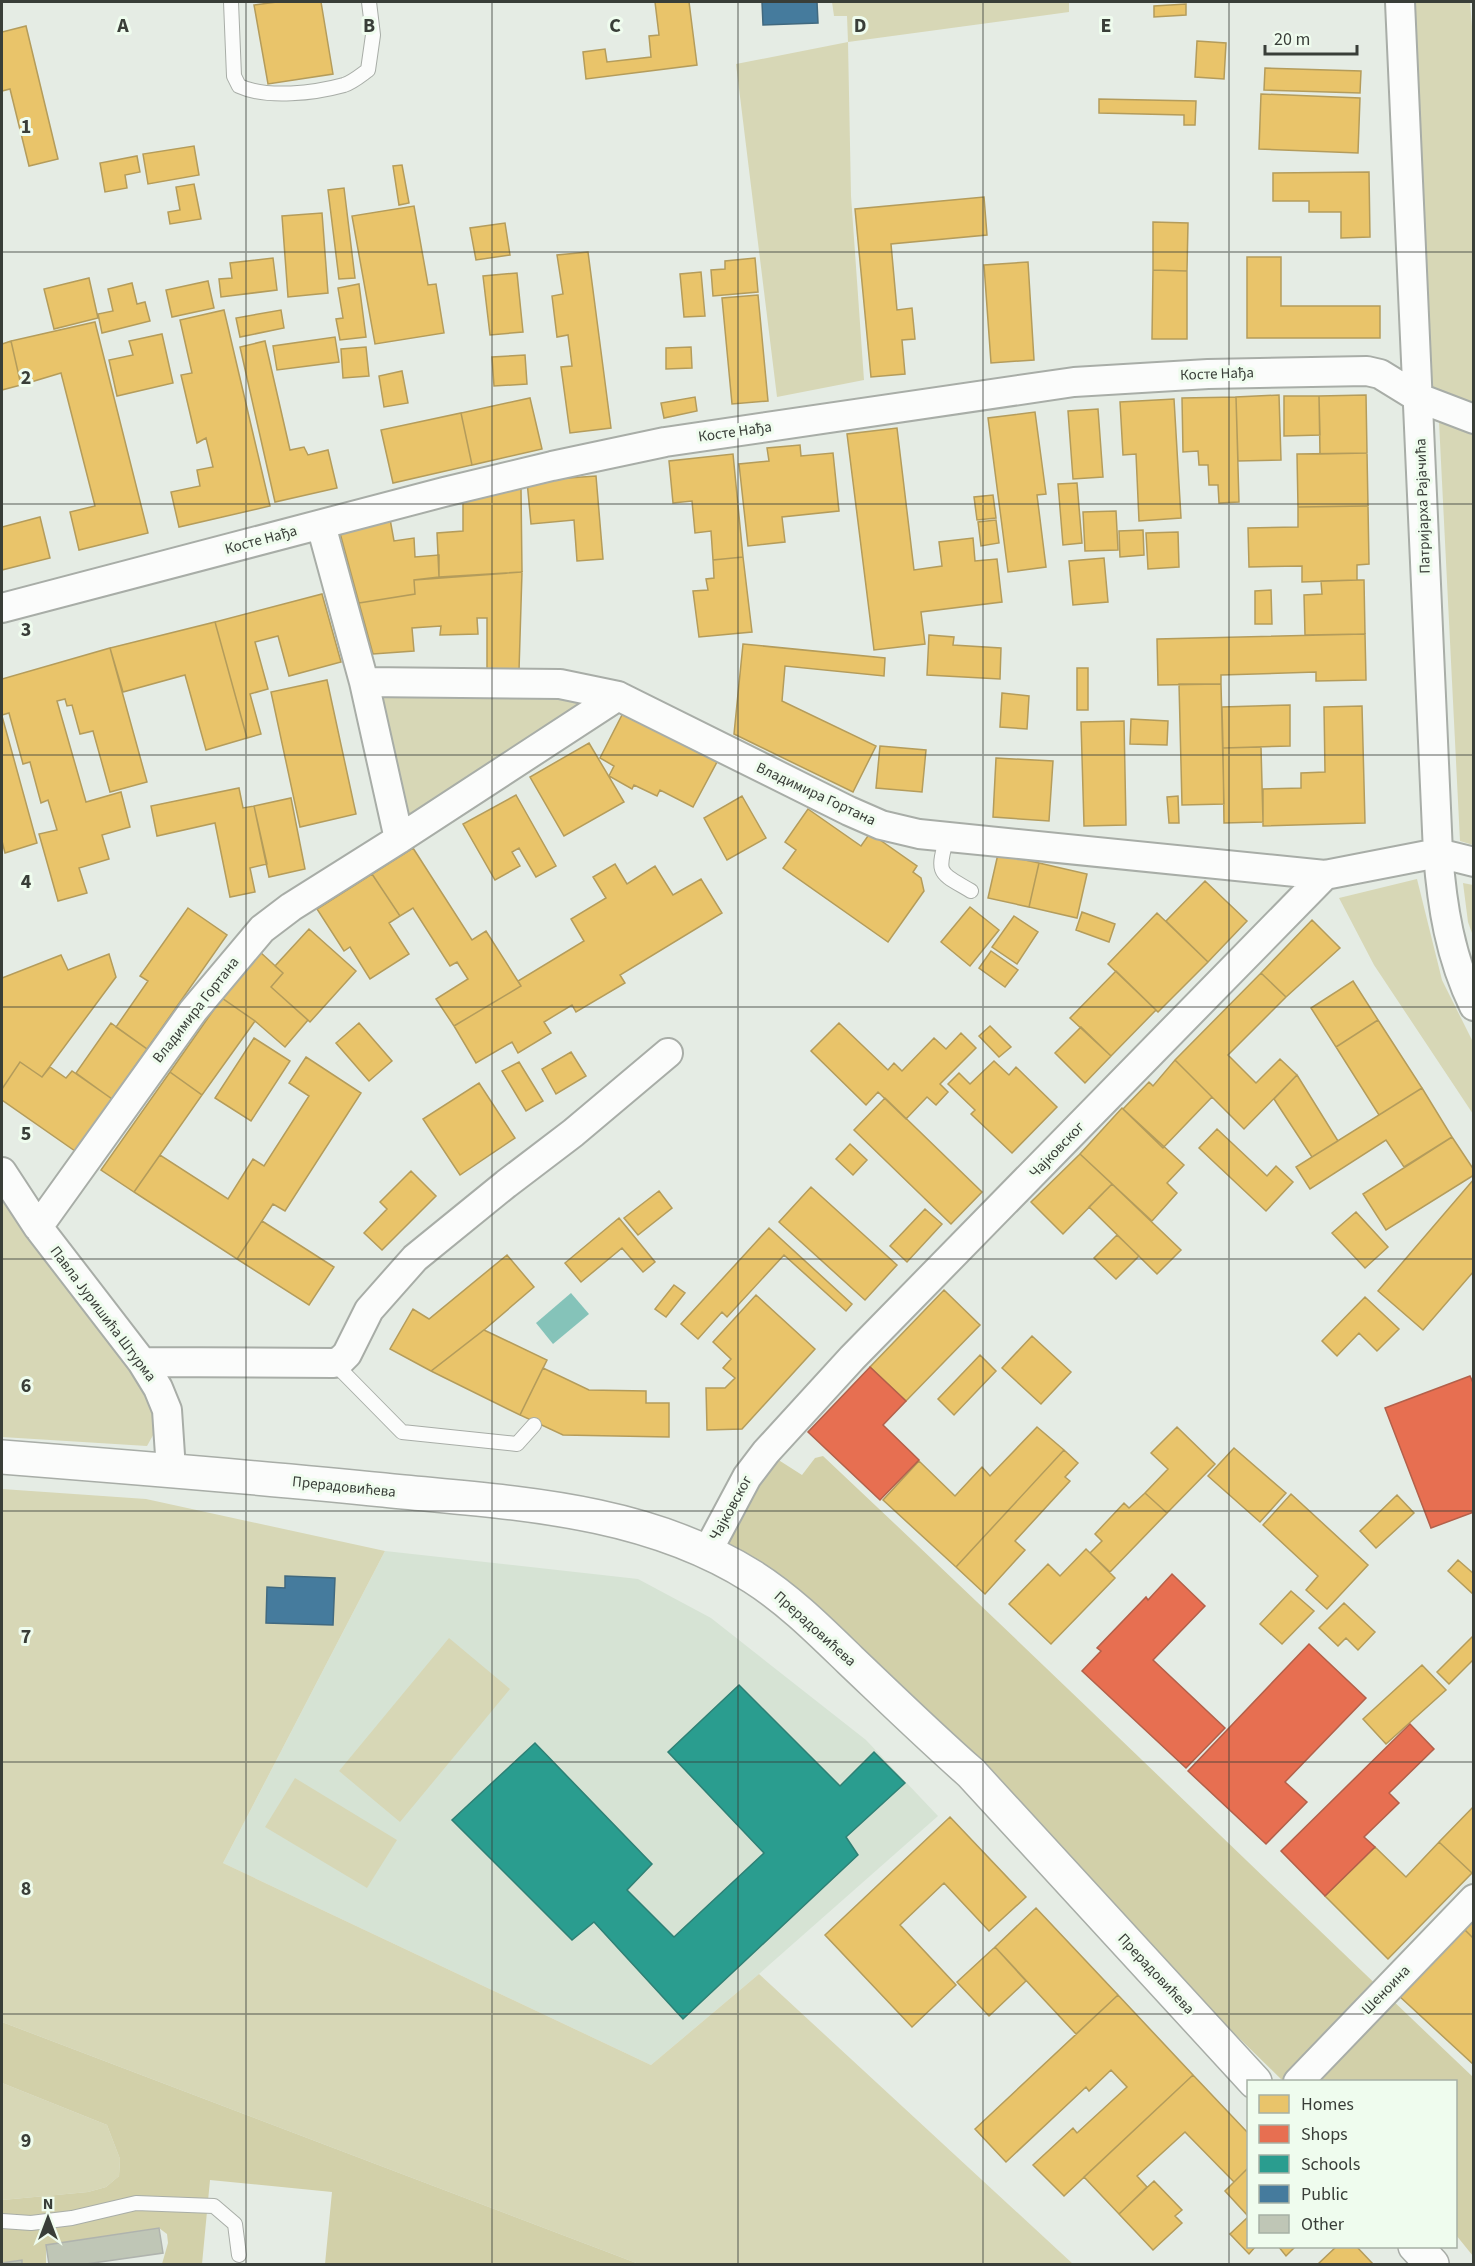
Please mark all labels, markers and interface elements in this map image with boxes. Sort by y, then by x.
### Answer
text: A [116,12,129,40]
text: B [363,12,375,40]
text: C [609,12,621,40]
text: D [854,12,866,40]
text: E [1101,12,1111,40]
scale bar [1265,18,1356,56]
text: 20 m [1274,27,1310,52]
text: 1 [21,113,31,141]
street label: Косте Нађа [1180,362,1254,386]
text: 2 [21,364,31,392]
street label: Косте Нађа [697,416,773,448]
street label: Патријарха Рајачића [1410,438,1436,574]
street label: Косте Нађа [223,520,299,560]
text: 3 [21,616,31,644]
street label: Владимира Гортана [753,757,879,831]
text: 4 [21,868,32,896]
street label: Владимира Гортана [148,952,244,1068]
street label: Чајковског [1025,1117,1089,1183]
text: 5 [21,1120,31,1148]
street label: Павла Јуришића Штурма [45,1242,161,1386]
text: 6 [21,1372,31,1400]
street label: Прерадовићева [291,1471,397,1503]
street label: Чајковског [704,1472,758,1544]
street label: Прерадовићева [769,1586,861,1672]
text: 7 [21,1623,31,1651]
text: 8 [21,1875,31,1903]
street label: Прерадовићева [1113,1929,1199,2019]
street label: Шеноина [1357,1961,1415,2019]
legend [1247,2080,1457,2248]
text: Homes [1301,2092,1354,2117]
text: Shops [1301,2122,1348,2147]
text: 9 [21,2127,31,2155]
text: Schools [1301,2152,1360,2177]
text: Public [1301,2182,1348,2207]
north arrow [18,2188,78,2248]
text: N [43,2193,53,2215]
text: Other [1301,2212,1345,2237]

